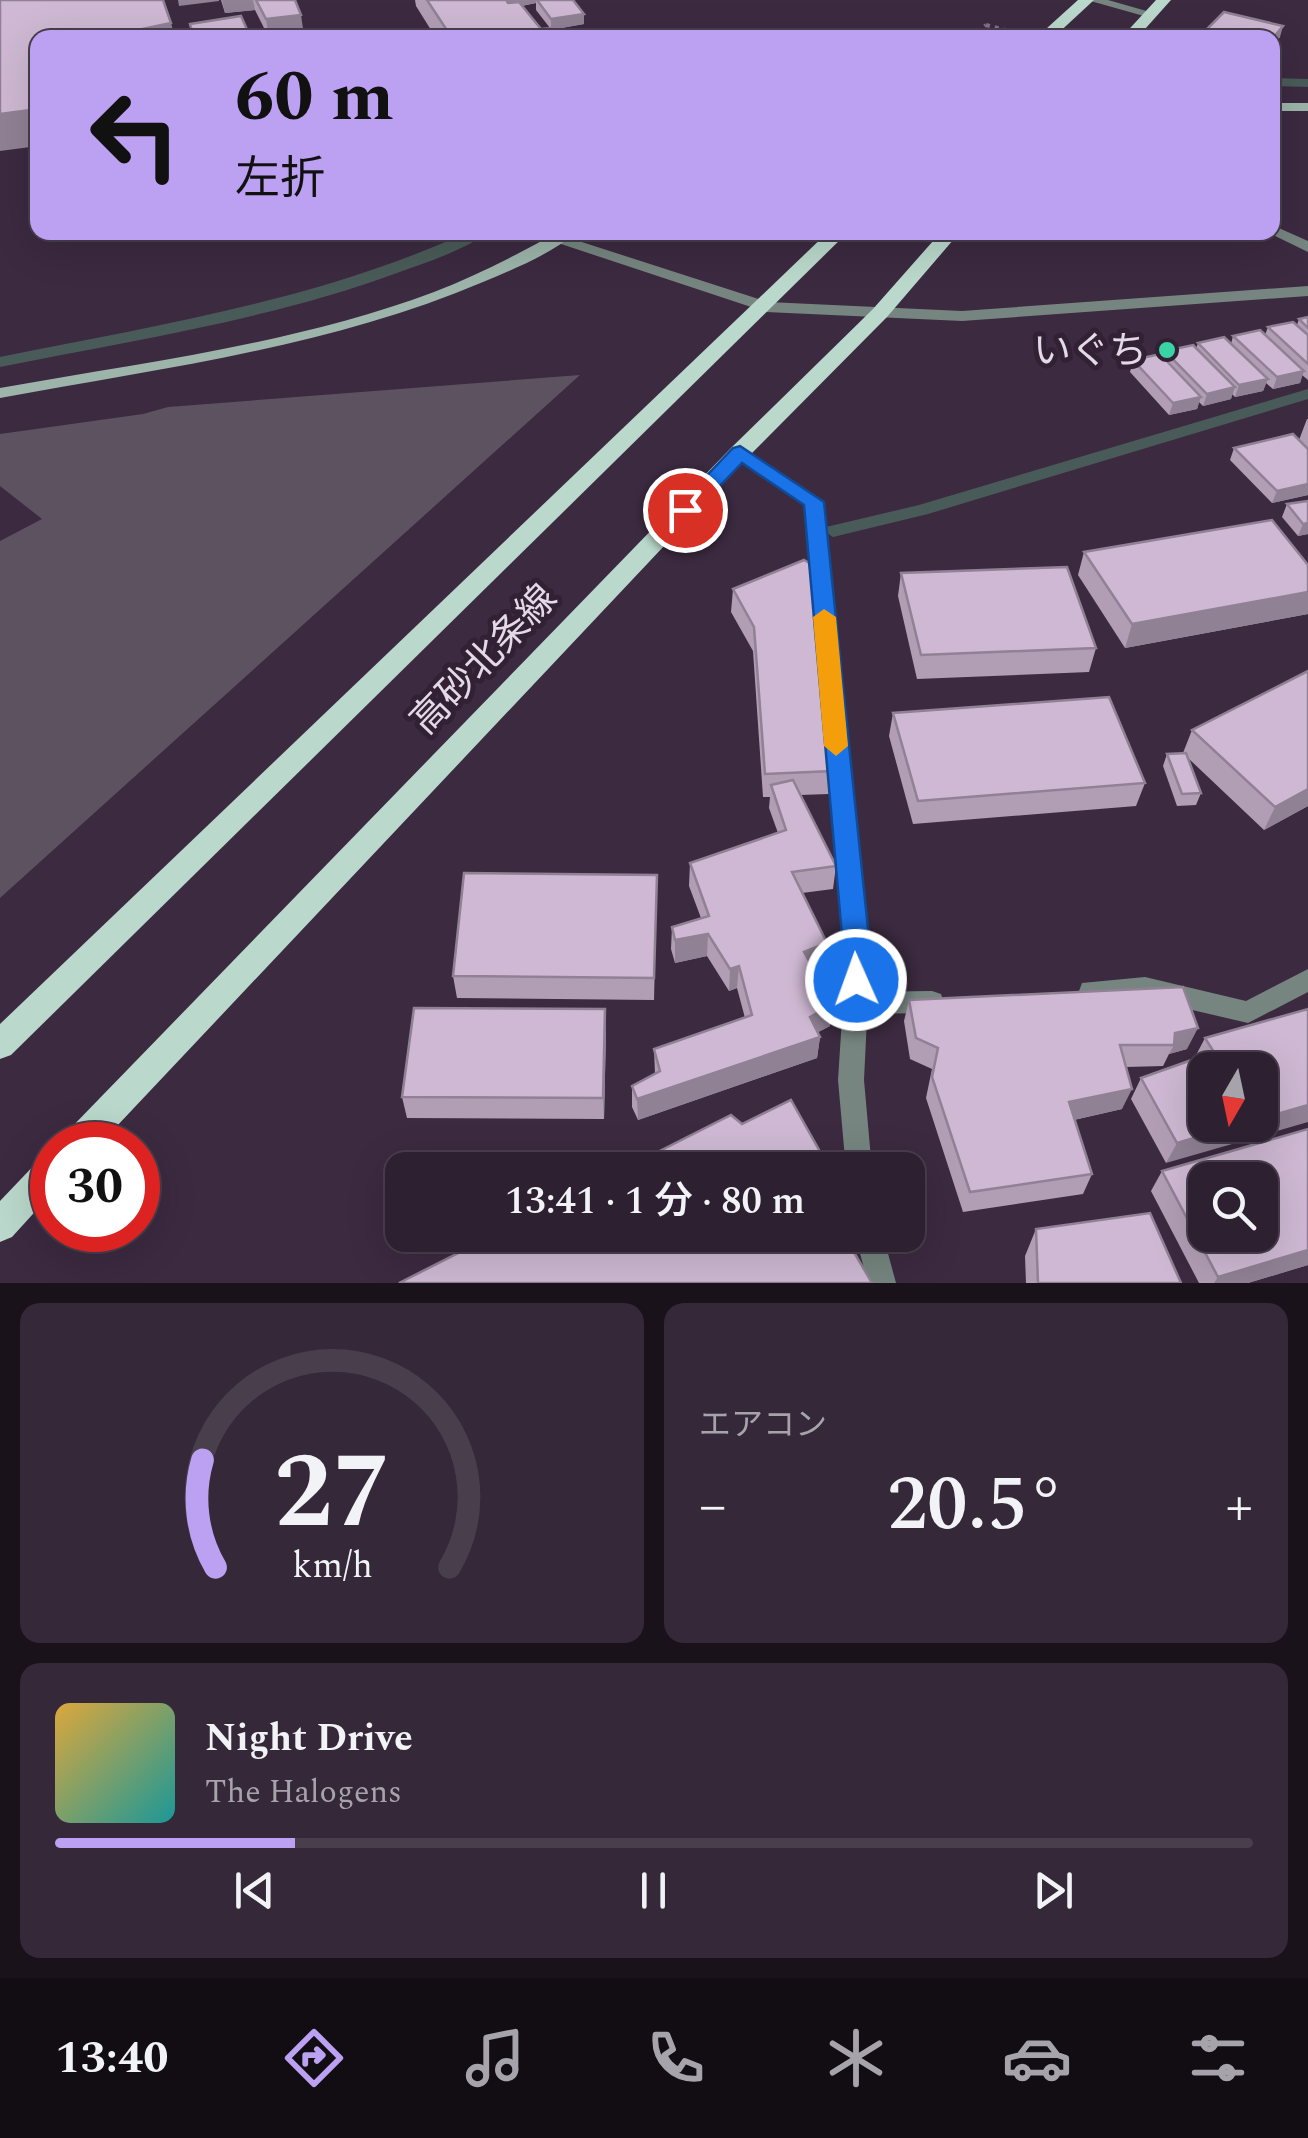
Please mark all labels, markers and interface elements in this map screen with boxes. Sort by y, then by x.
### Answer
text: 60 m [235,45,394,151]
icon: left [70,70,200,200]
text: 左折 [235,145,325,214]
place label: いぐち [1033,323,1147,381]
marker: いぐち [1156,339,1178,361]
pin [643,468,728,553]
icon: arrive [658,483,713,538]
street label: 高砂北条線 [398,572,571,749]
position arrow [804,928,908,1032]
north arrow [1188,1052,1278,1142]
map controls [1188,1052,1278,1252]
speed limit sign: 30 [30,1122,160,1252]
button: search [1188,1162,1278,1252]
text: 13:41 · 1 分 · 80 m [505,1173,805,1231]
text: エアコン [699,1401,827,1450]
text: 27 [274,1415,390,1573]
text: 20.5° [887,1449,1065,1563]
text: − [699,1465,727,1548]
text: + [1225,1465,1253,1548]
text: km/h [292,1539,372,1594]
text: Night Drive [205,1710,413,1768]
text: The Halogens [205,1768,402,1817]
icon: previous [227,1863,282,1918]
icon: pause [626,1863,681,1918]
icon: next [1026,1863,1081,1918]
icon: directions [279,2023,349,2093]
icon: music [460,2023,530,2093]
icon: phone [641,2023,711,2093]
icon: climate [821,2023,891,2093]
icon: car [1002,2023,1072,2093]
icon: filters [1183,2023,1253,2093]
text: 13:40 [55,2024,168,2093]

